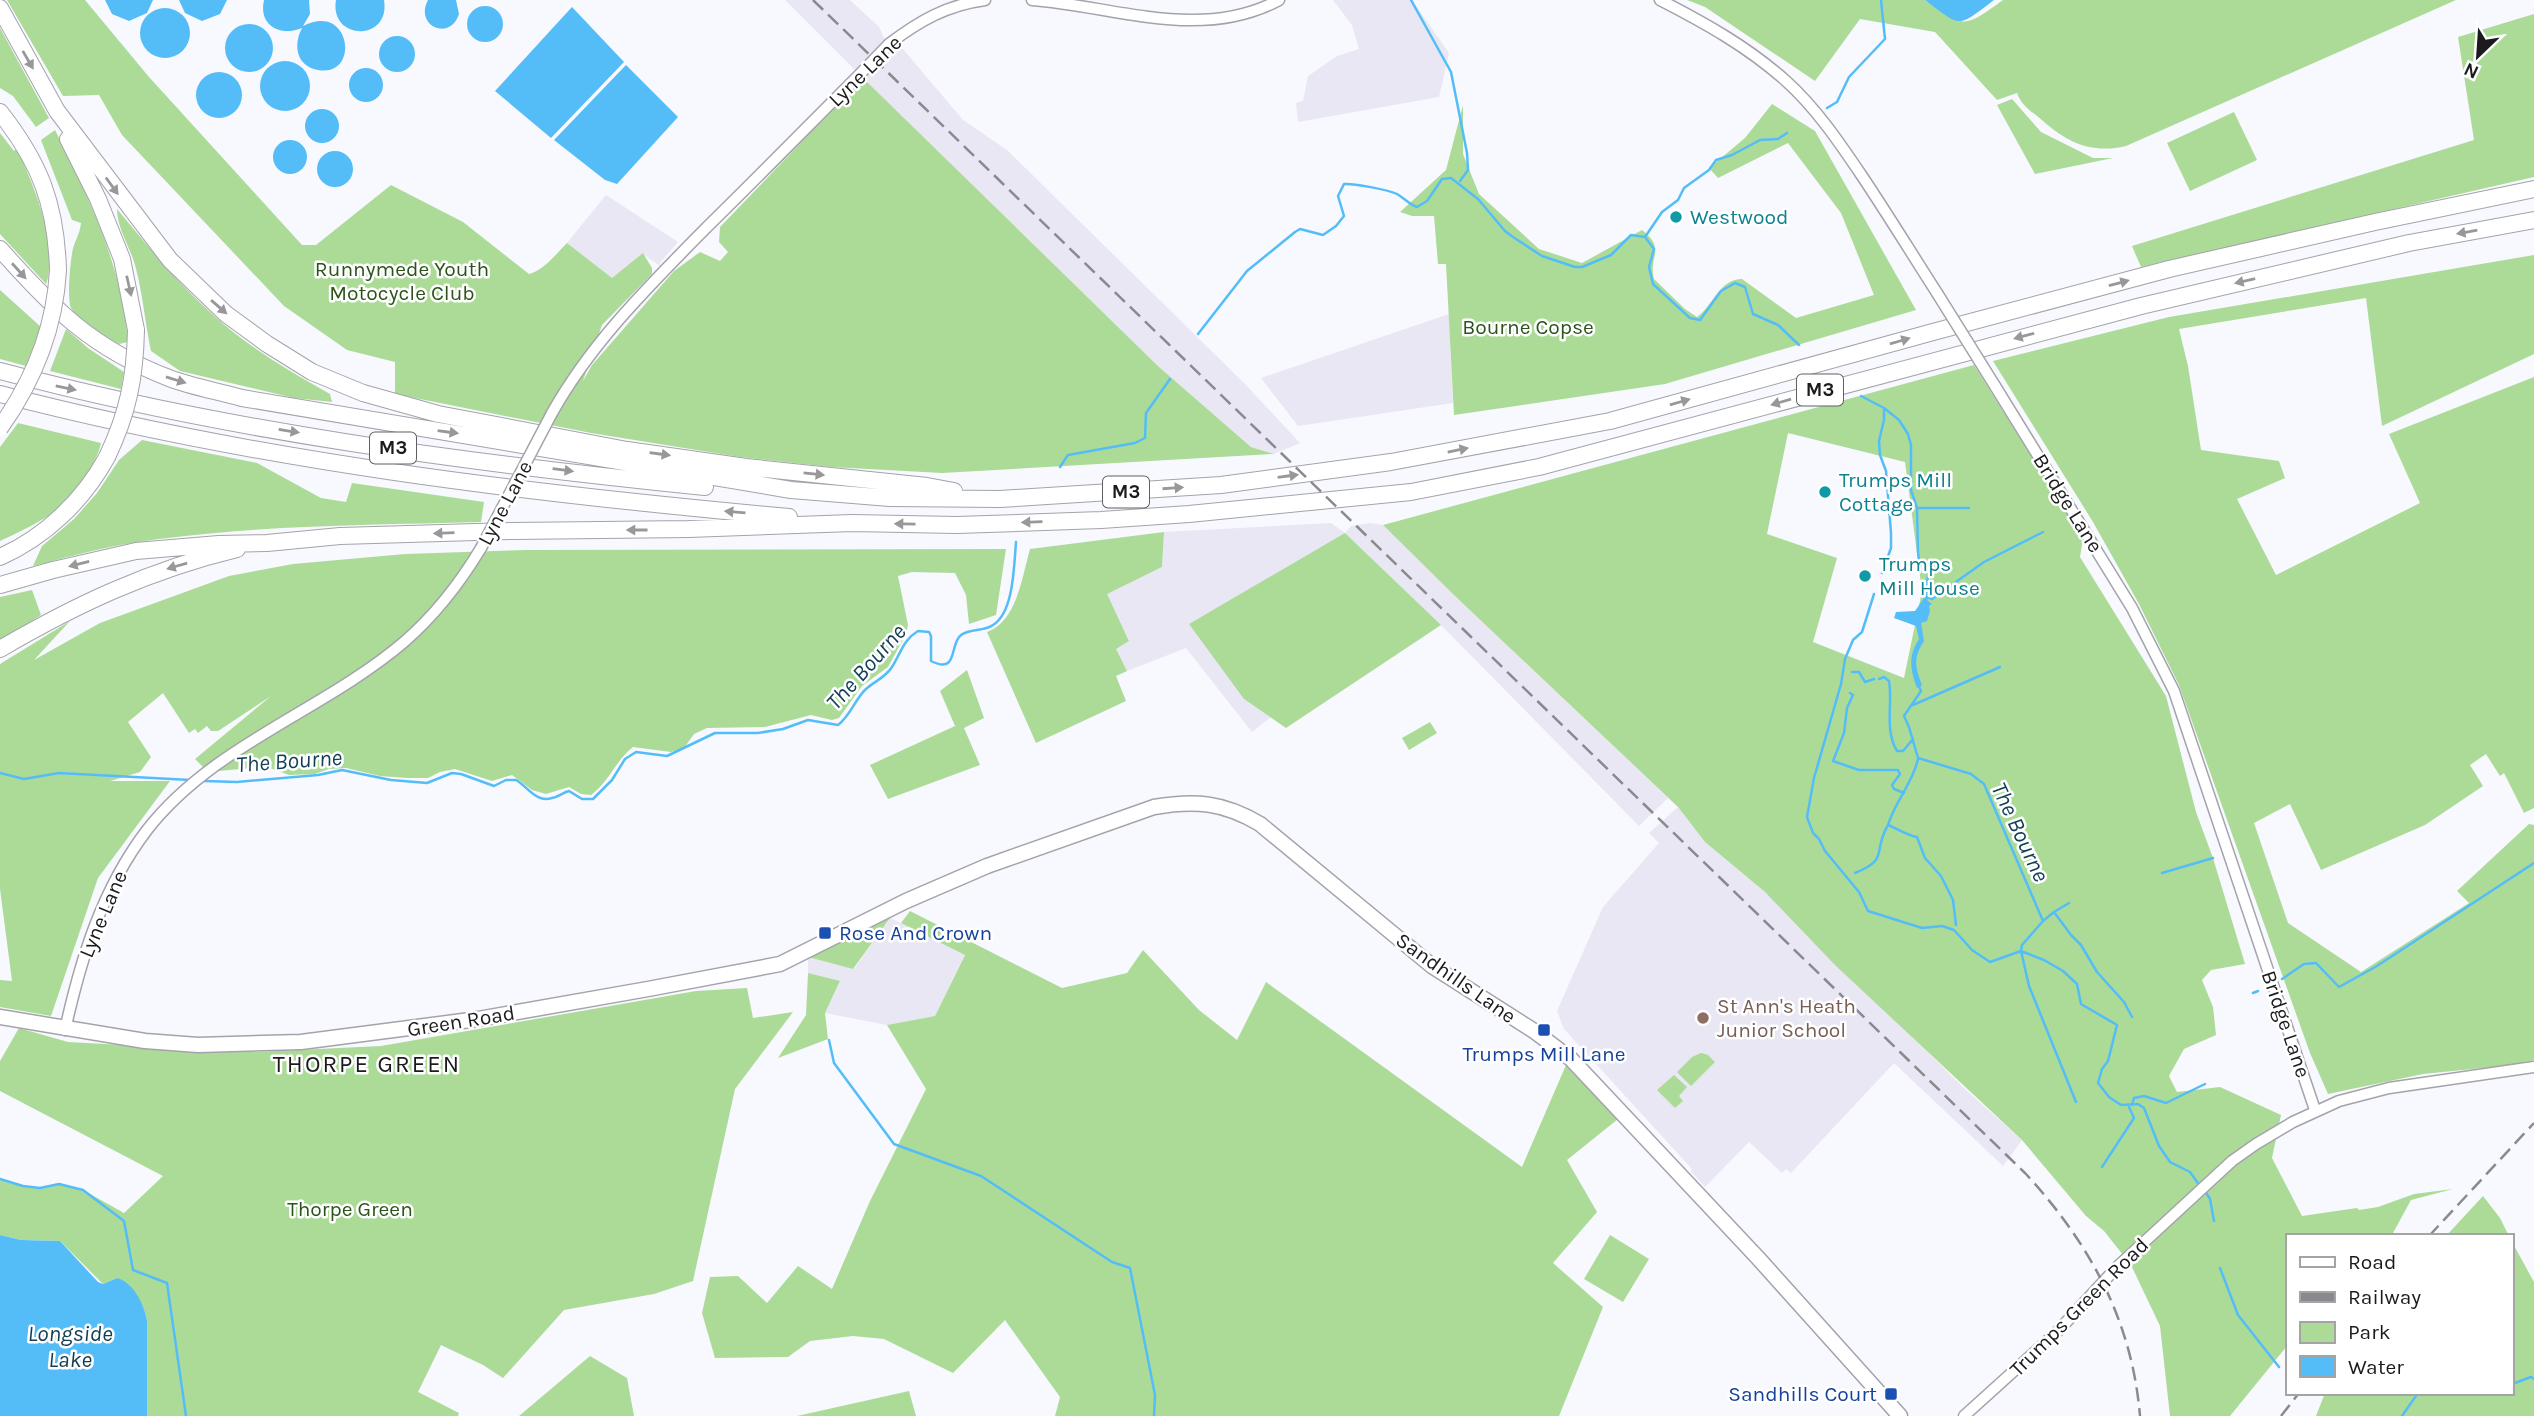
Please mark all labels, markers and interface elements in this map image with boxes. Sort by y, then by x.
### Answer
north arrow [2443,21,2513,91]
street label: Lyne Lane [823,30,907,112]
one-way arrow [22,50,34,69]
text: N [2460,58,2482,83]
one-way arrow [105,177,119,195]
place label: Westwood [1690,205,1788,229]
marker: Westwood [1668,209,1684,225]
one-way arrow [2456,227,2478,238]
park label: Runnymede Youth Motocycle Club [315,257,489,305]
one-way arrow [11,262,26,279]
one-way arrow [124,275,135,297]
one-way arrow [2234,276,2256,287]
one-way arrow [2109,277,2130,287]
one-way arrow [210,299,227,315]
park label: Bourne Copse [1462,315,1594,339]
one-way arrow [2013,331,2035,342]
one-way arrow [1889,335,1911,346]
road number: M3 [1797,374,1843,406]
one-way arrow [166,375,187,385]
one-way arrow [55,383,77,394]
one-way arrow [1670,396,1691,406]
one-way arrow [1770,397,1791,407]
one-way arrow [279,426,301,437]
one-way arrow [437,427,459,438]
road number: M3 [370,432,416,463]
one-way arrow [1447,444,1469,455]
one-way arrow [649,449,671,460]
street label: Bridge Lane [2028,449,2108,557]
street label: Lyne Lane [473,457,537,549]
one-way arrow [552,465,574,476]
place label: Trumps Mill Cottage [1839,468,1952,516]
one-way arrow [803,469,825,480]
one-way arrow [1278,470,1300,481]
road number: M3 [1103,477,1149,508]
one-way arrow [1162,483,1184,494]
marker: Trumps Mill Cottage [1817,484,1833,500]
one-way arrow [724,506,746,517]
one-way arrow [1021,517,1043,528]
one-way arrow [893,518,915,530]
one-way arrow [626,524,648,536]
one-way arrow [432,527,454,539]
place label: Trumps Mill House [1879,552,1980,600]
one-way arrow [68,559,90,570]
one-way arrow [166,561,188,572]
marker: Trumps Mill House [1857,568,1873,584]
water label: The Bourne [820,618,912,715]
water label: The Bourne [235,744,343,778]
water label: The Bourne [1985,778,2055,886]
street label: Lyne Lane [74,867,132,961]
place label: Rose And Crown [839,921,992,945]
marker: Rose And Crown [817,925,833,941]
street label: Sandhills Lane [1391,928,1521,1028]
street label: Bridge Lane [2256,967,2316,1081]
place label: St Ann's Heath Junior School [1717,994,1856,1042]
street label: Green Road [405,1001,517,1041]
marker: St Ann's Heath Junior School [1695,1010,1711,1026]
marker: Trumps Mill Lane [1536,1022,1552,1038]
place label: Trumps Mill Lane [1463,1042,1625,1066]
district label: THORPE GREEN [273,1050,461,1078]
park label: Thorpe Green [287,1197,413,1221]
street label: Trumps Green Road [2005,1233,2153,1381]
legend [2286,1234,2513,1395]
text: Road [2348,1250,2396,1274]
text: Railway [2348,1285,2421,1309]
water label: Longside Lake [27,1320,113,1373]
text: Park [2348,1320,2391,1344]
text: Water [2348,1355,2404,1379]
place label: Sandhills Court [1728,1382,1877,1406]
marker: Sandhills Court [1883,1386,1899,1402]

